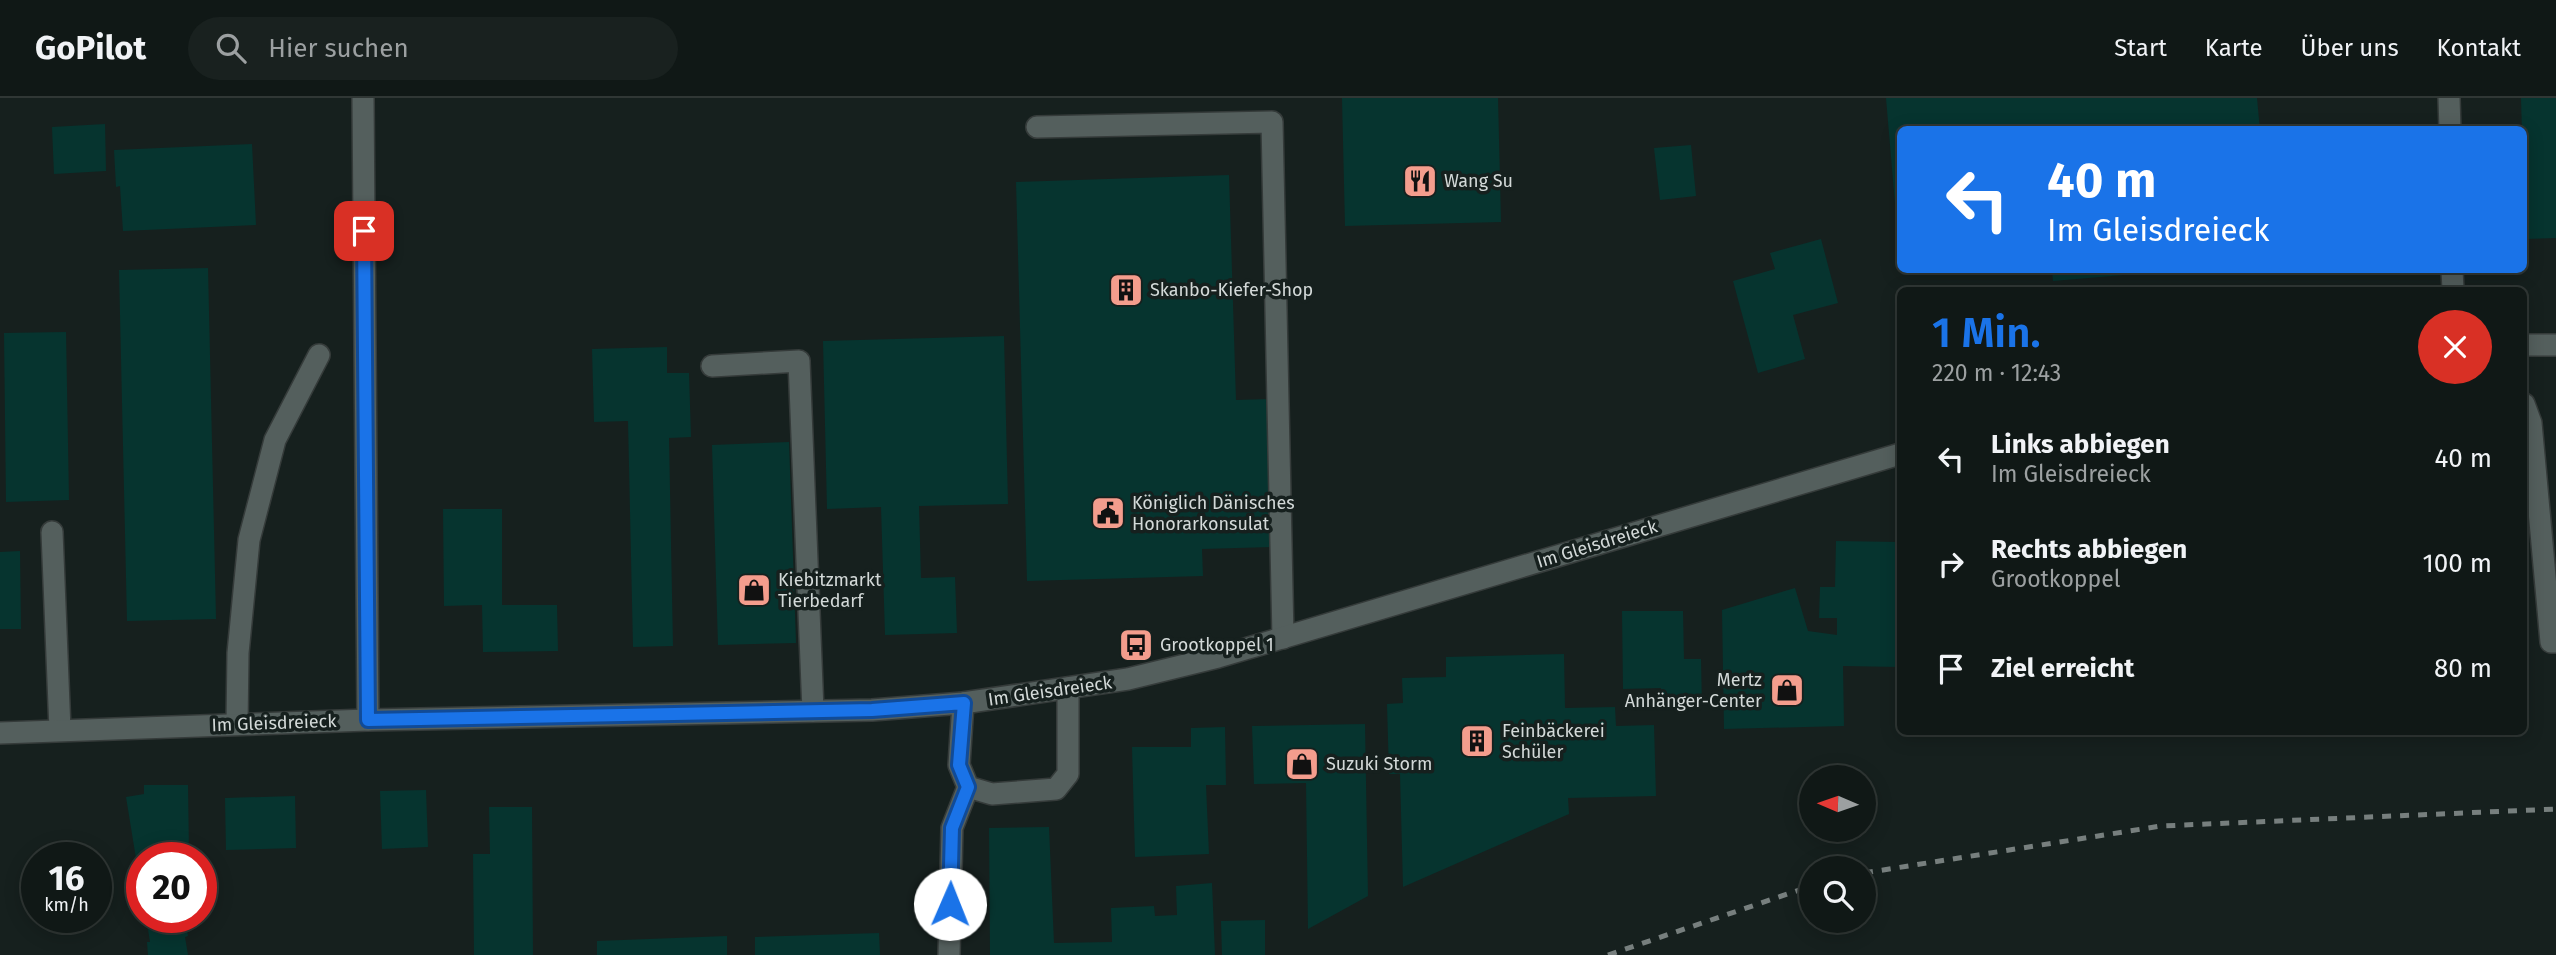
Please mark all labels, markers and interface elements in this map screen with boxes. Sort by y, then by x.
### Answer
search box [188,17,678,80]
text: GoPilot [35,28,146,68]
icon: search [212,29,250,67]
text: Hier suchen [268,33,409,64]
text: Start [2114,34,2167,62]
text: Karte [2205,34,2263,62]
text: Über uns [2301,34,2399,62]
text: Kontakt [2437,34,2521,62]
text: 40 m [2047,151,2156,210]
icon: left [1932,154,2023,245]
restaurant icon: Wang Su [1401,162,1439,200]
place label: Wang Su [1444,170,1513,192]
pin [334,201,394,261]
text: Im Gleisdreieck [2047,211,2269,249]
icon: arrive [345,212,383,250]
building icon: Skanbo-Kiefer-Shop [1107,271,1145,309]
place label: Skanbo-Kiefer-Shop [1150,279,1313,301]
text: 1 Min. [1932,308,2041,358]
button: close [2418,310,2492,384]
text: 220 m · 12:43 [1932,359,2061,387]
text: Links abbiegen [1991,429,2170,460]
icon: left [1932,440,1970,478]
text: 40 m [2434,443,2492,474]
text: Im Gleisdreieck [1991,460,2151,488]
place label: Königlich Dänisches Honorarkonsulat [1132,492,1295,535]
public building icon: Königlich Dänisches Honorarkonsulat [1089,494,1127,532]
street label: Im Gleisdreieck [1534,515,1661,573]
text: Rechts abbiegen [1991,534,2187,565]
icon: right [1932,545,1970,583]
text: 100 m [2423,548,2492,579]
text: Grootkoppel [1991,565,2120,593]
place label: Kiebitzmarkt Tierbedarf [778,569,882,612]
shop icon: Kiebitzmarkt Tierbedarf [735,571,773,609]
bus stop icon: Grootkoppel 1 [1117,626,1155,664]
place label: Grootkoppel 1 [1160,634,1274,656]
icon: arrive [1932,650,1970,688]
text: Ziel erreicht [1991,653,2134,684]
text: 80 m [2434,653,2492,684]
place label: Mertz Anhänger-Center [1625,669,1762,712]
street label: Im Gleisdreieck [987,671,1114,711]
shop icon: Mertz Anhänger-Center [1768,671,1806,709]
street label: Im Gleisdreieck [211,710,338,736]
place label: Feinbäckerei Schüler [1502,720,1605,763]
building icon: Feinbäckerei Schüler [1458,722,1496,760]
shop icon: Suzuki Storm [1283,745,1321,783]
place label: Suzuki Storm [1326,753,1432,775]
north arrow [1799,765,1876,842]
map controls [1799,765,1876,933]
speed limit sign: 20 [126,842,217,933]
button: search [1799,856,1876,933]
text: 16 [49,857,84,899]
position arrow [913,867,987,941]
text: km/h [44,894,89,916]

